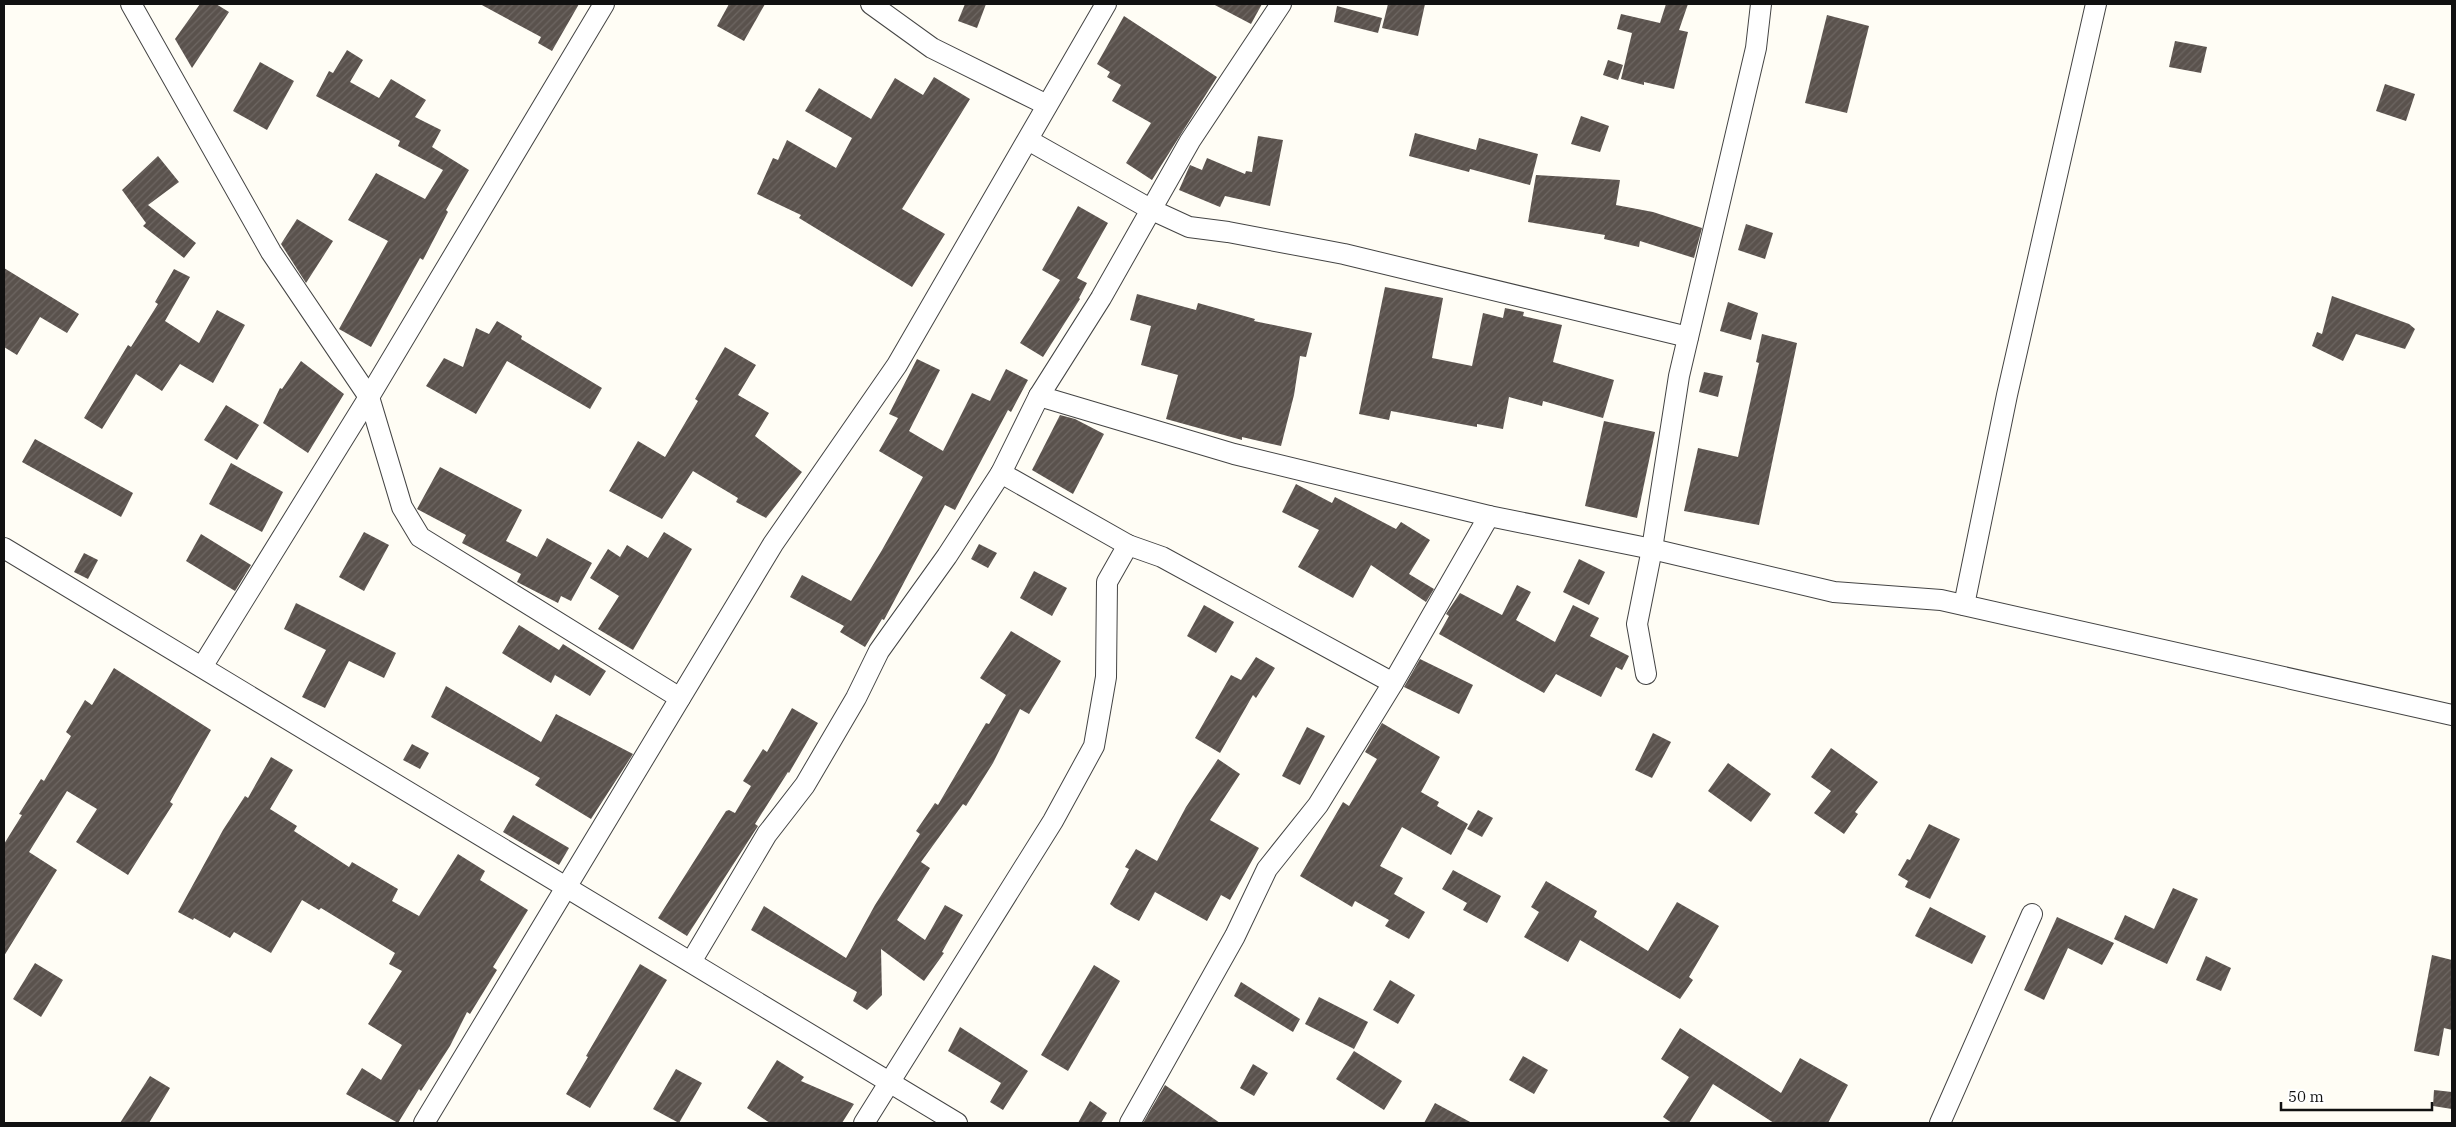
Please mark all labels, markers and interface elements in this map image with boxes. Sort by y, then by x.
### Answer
scale bar [2281,1080,2432,1112]
text: 50 m [2288,1087,2324,1106]

